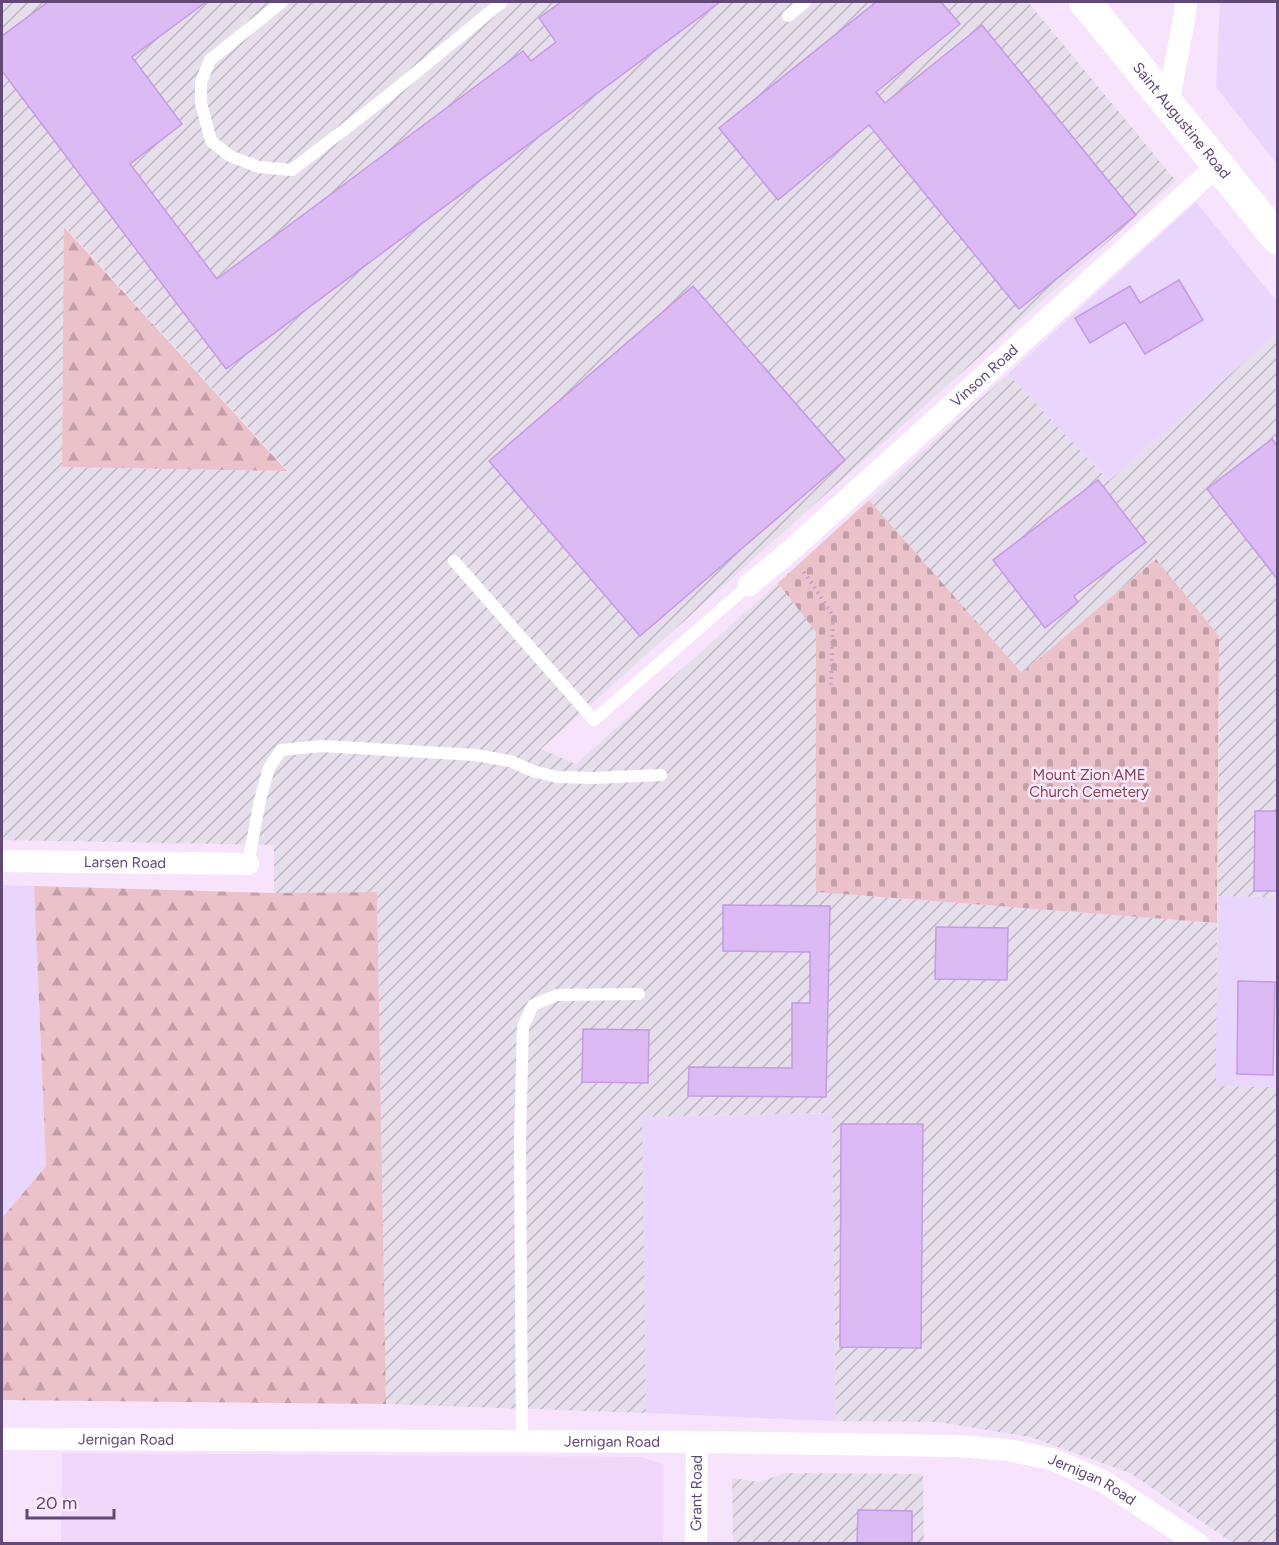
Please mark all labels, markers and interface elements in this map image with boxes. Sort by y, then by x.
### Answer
street label: Saint Augustine Road [1129,59,1234,182]
street label: Vinson Road [947,341,1022,411]
park label: Mount Zion AME Church Cemetery [1029,766,1149,801]
street label: Larsen Road [84,853,166,872]
street label: Jernigan Road [78,1430,174,1449]
street label: Jernigan Road [564,1432,660,1451]
street label: Jernigan Road [1046,1450,1139,1509]
street label: Grant Road [687,1455,706,1531]
scale bar [27,1482,114,1520]
text: 20 m [36,1492,77,1514]

